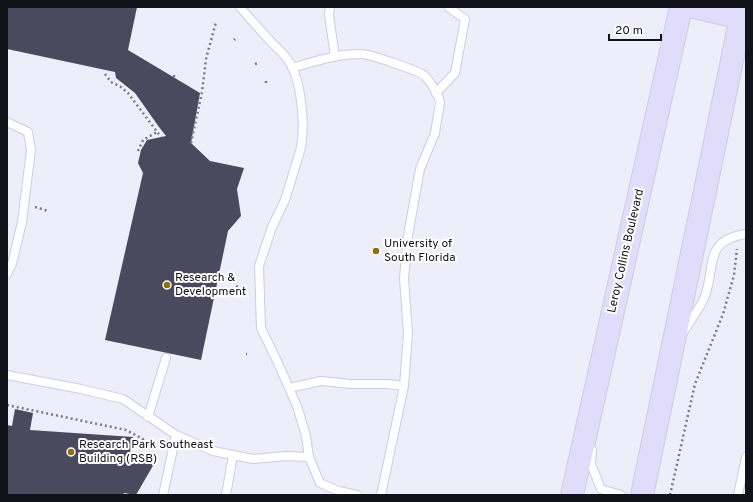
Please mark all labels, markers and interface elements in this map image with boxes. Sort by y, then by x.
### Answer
scale bar [609,16,661,42]
text: 20 m [615,23,643,39]
street label: Leroy Collins Boulevard [604,187,648,315]
place label: University of South Florida [384,236,456,266]
marker: University of South Florida [371,246,381,256]
place label: Research & Development [175,270,246,300]
marker: Research & Development [162,280,172,290]
place label: Research Park Southeast Building (RSB) [79,437,213,467]
marker: Research Park Southeast Building (RSB) [66,447,76,457]

